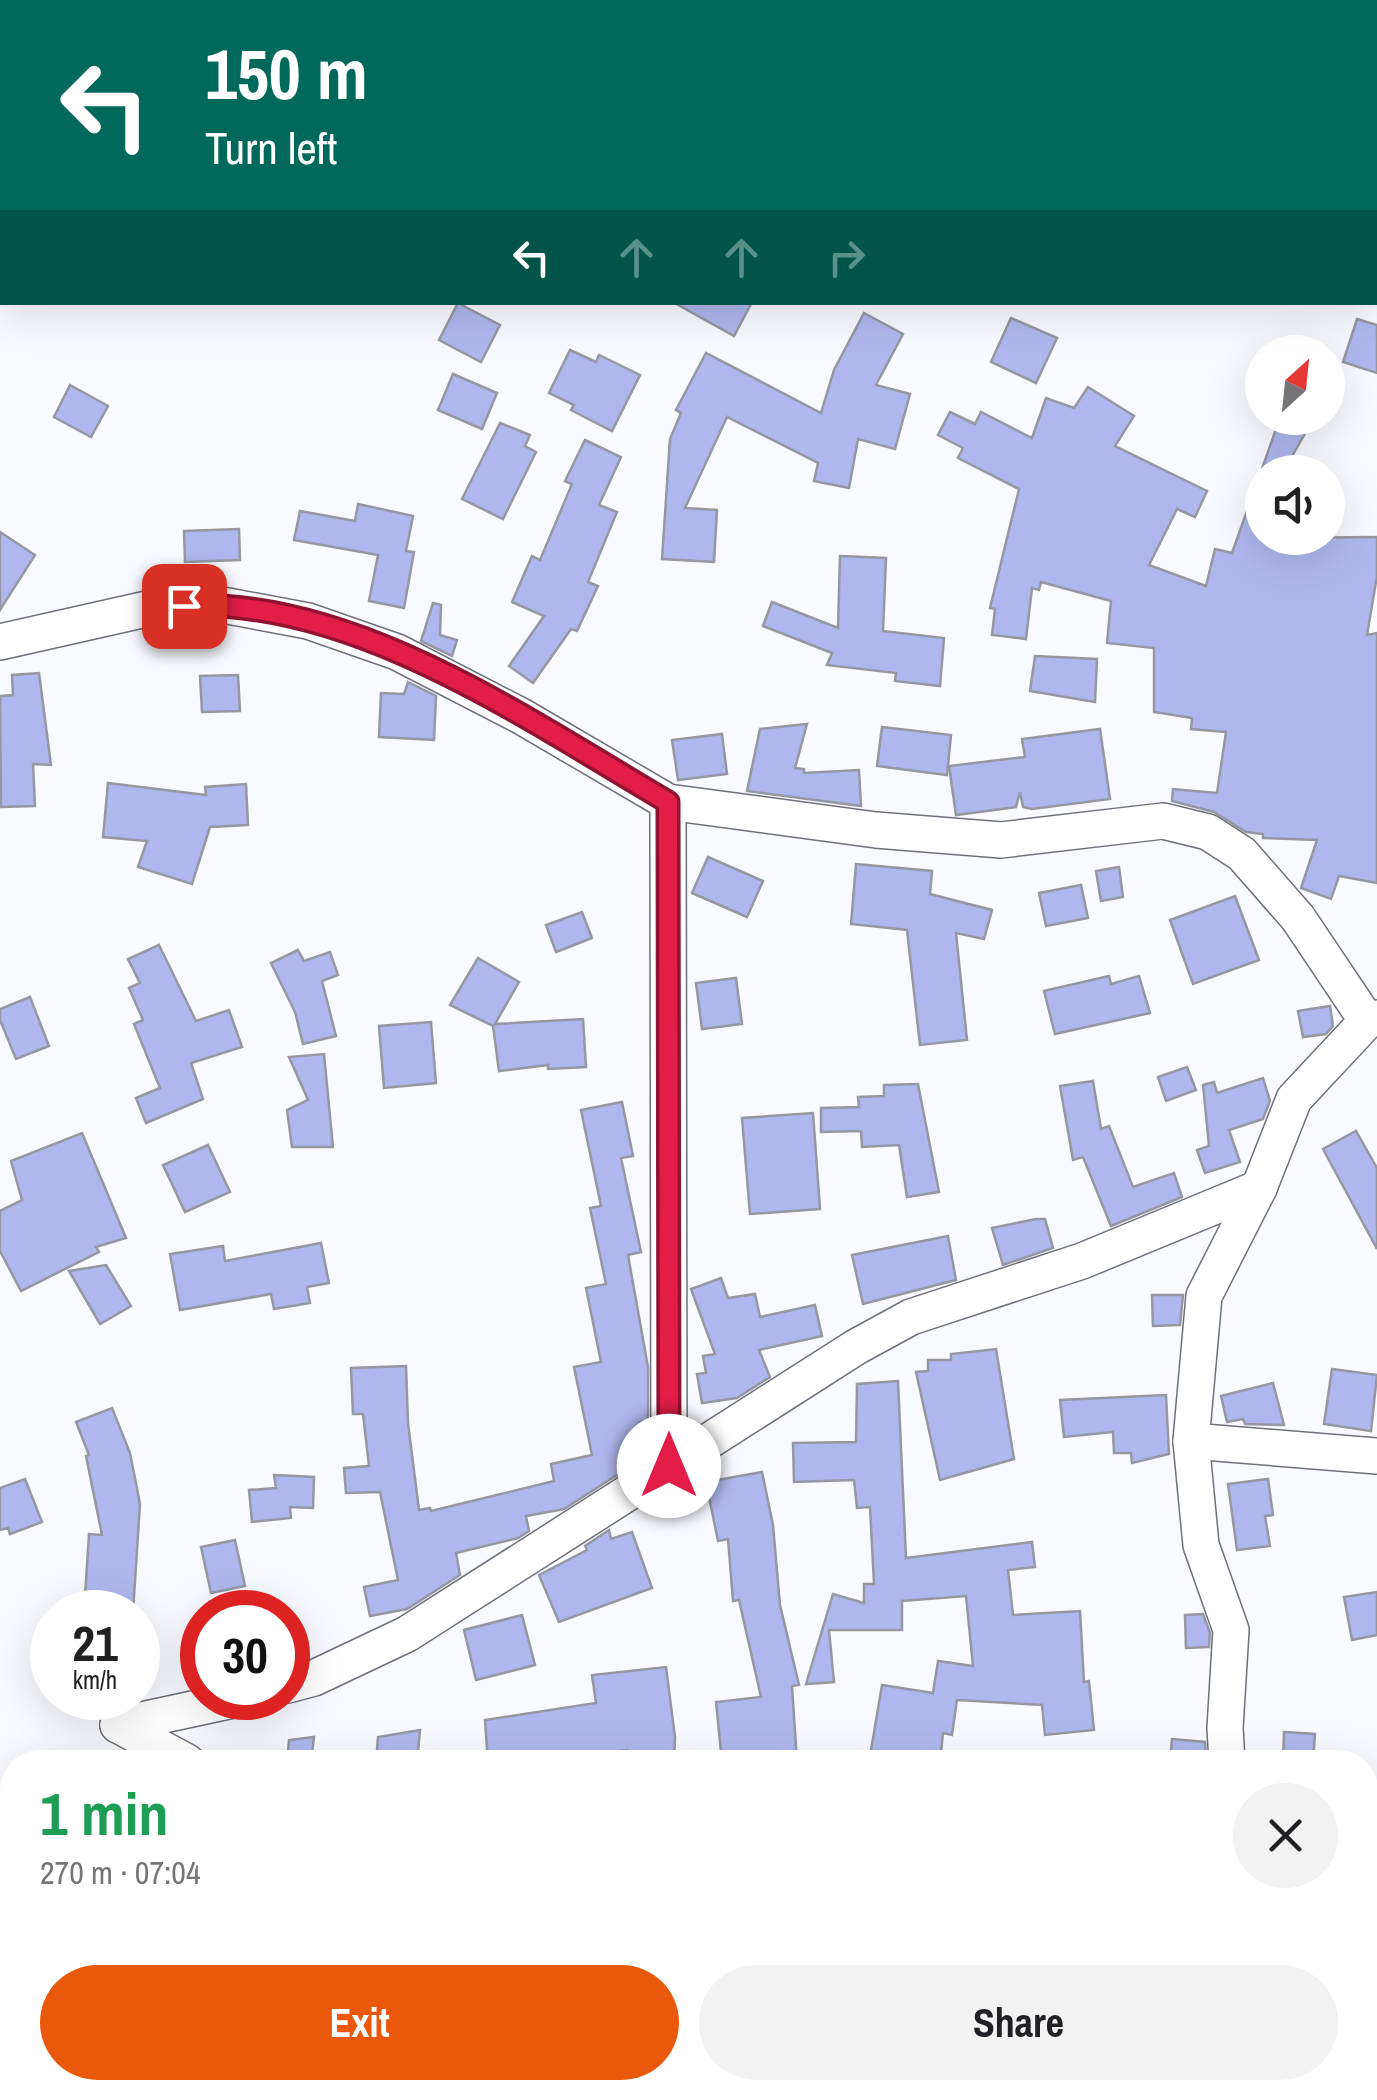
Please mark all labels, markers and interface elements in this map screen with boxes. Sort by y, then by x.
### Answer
text: 150 m [205,27,368,121]
icon: left [40,40,170,170]
text: Turn left [205,117,337,178]
icon: left [504,230,559,285]
icon: ahead [609,230,664,285]
icon: ahead [714,230,769,285]
icon: right [819,230,874,285]
north arrow [1245,335,1345,435]
map controls [1245,335,1345,555]
button: sound [1245,455,1345,555]
pin [142,564,227,649]
icon: arrive [157,579,212,634]
position arrow [617,1414,721,1518]
speed limit sign: 30 [180,1590,310,1720]
text: 21 [72,1609,118,1677]
text: km/h [73,1663,117,1697]
text: 1 min [40,1773,169,1854]
button: close [1233,1783,1338,1888]
text: 270 m · 07:04 [40,1851,200,1894]
button: Exit [40,1965,679,2080]
button: Share [699,1965,1338,2080]

